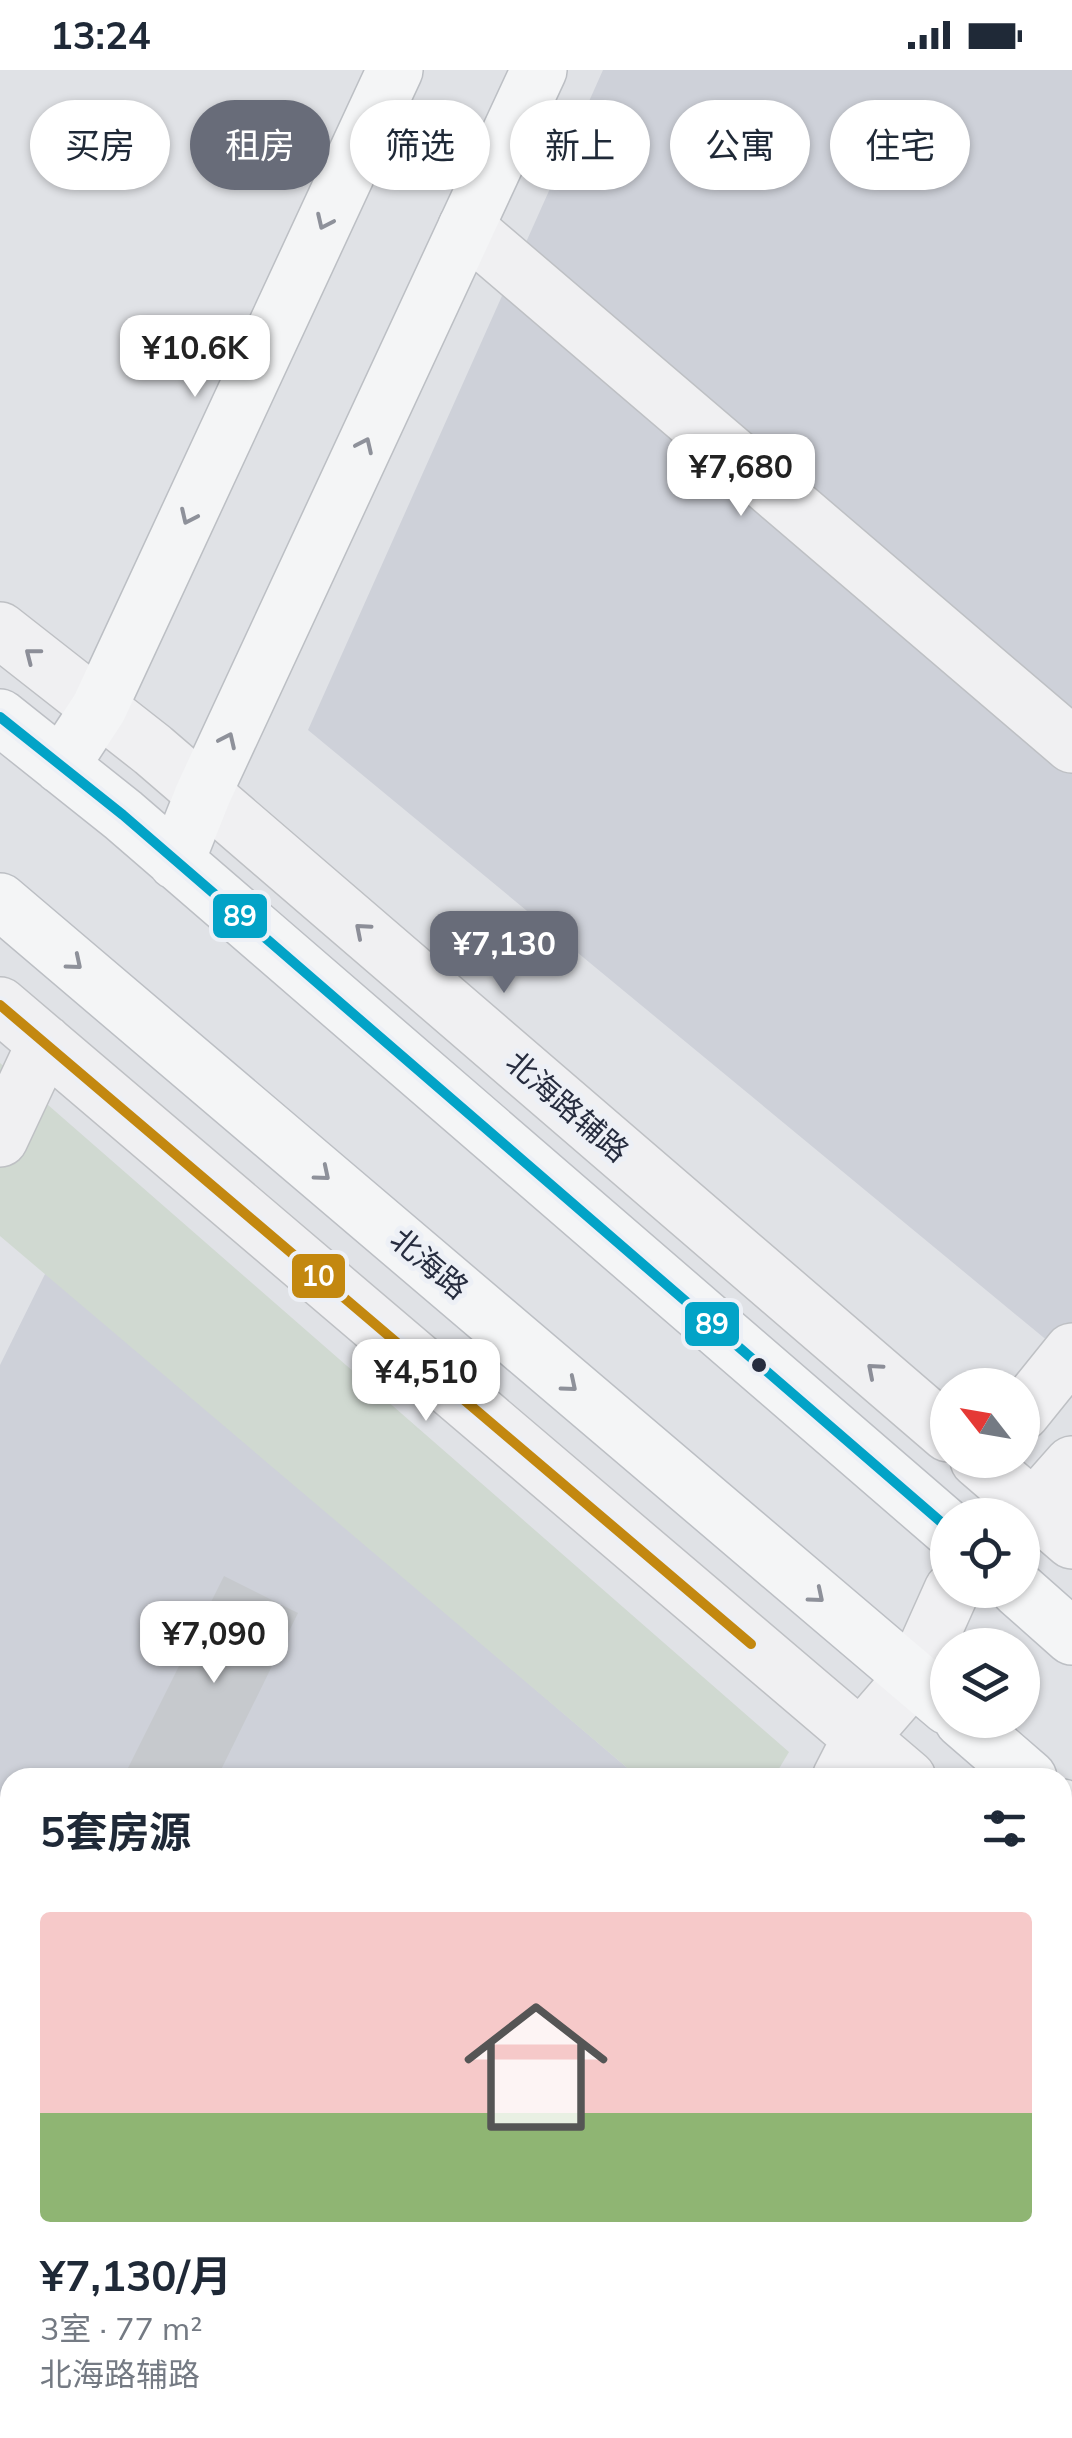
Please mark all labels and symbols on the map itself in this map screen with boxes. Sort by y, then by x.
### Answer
one-way arrow [317,212,337,230]
pin: ¥10.6K [114,315,276,400]
pin: ¥7,680 [660,434,822,519]
one-way arrow [353,437,373,455]
one-way arrow [180,507,200,525]
one-way arrow [25,649,43,667]
one-way arrow [216,732,236,750]
line badge: 89 [211,892,269,940]
text: 89 [223,898,257,933]
pin: ¥7,130 [423,911,585,996]
one-way arrow [355,924,374,942]
one-way arrow [64,951,82,969]
street label: 北海路辅路 [499,1043,637,1170]
one-way arrow [311,1162,330,1180]
street label: 北海路 [383,1220,476,1307]
line badge: 10 [290,1252,347,1300]
text: 10 [301,1258,335,1293]
line badge: 89 [683,1300,741,1348]
text: 89 [695,1306,729,1341]
pin: ¥4,510 [345,1339,507,1424]
unlabelled marker [749,1355,769,1375]
one-way arrow [867,1364,885,1382]
north arrow [930,1368,1040,1478]
one-way arrow [558,1373,577,1391]
one-way arrow [806,1584,824,1602]
pin: ¥7,090 [133,1601,295,1686]

